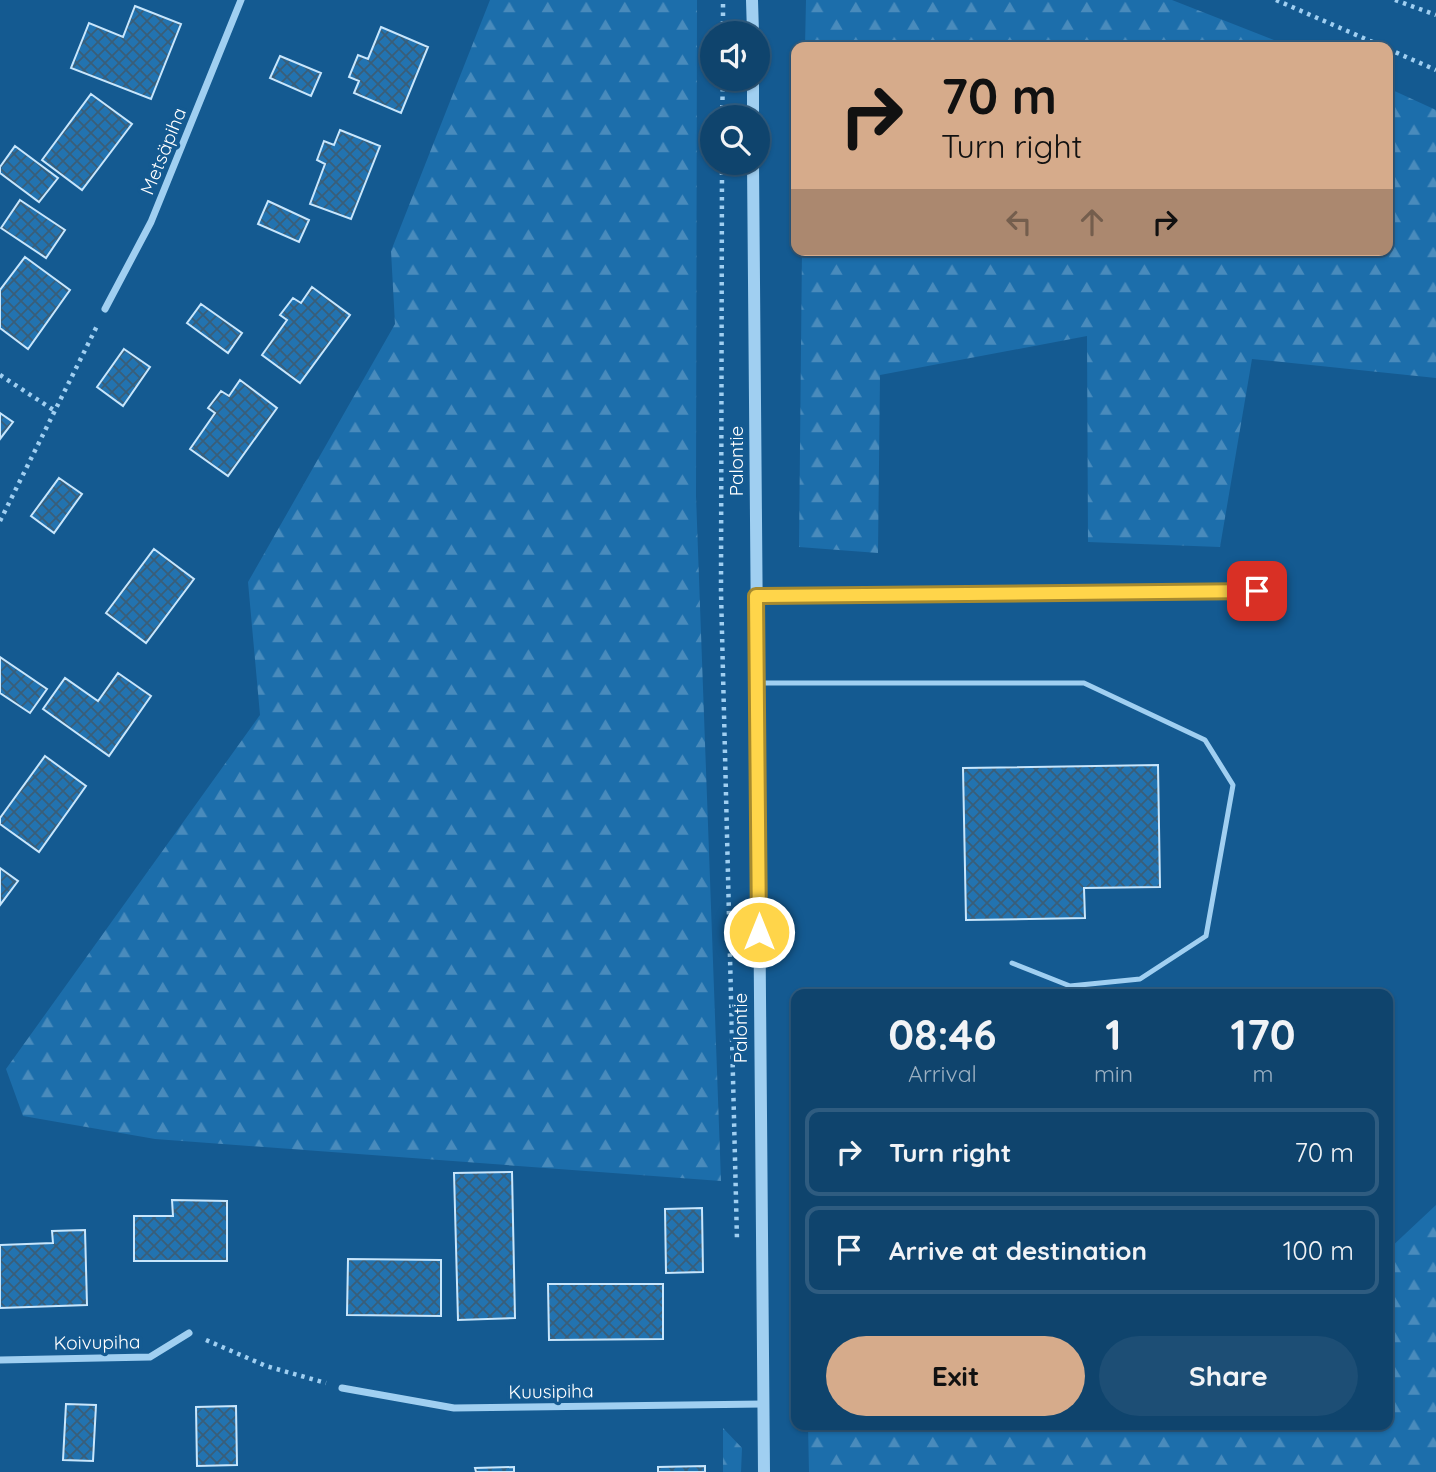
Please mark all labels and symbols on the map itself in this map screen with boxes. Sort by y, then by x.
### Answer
street label: Metsäpiha [135,104,191,198]
street label: Palontie [724,426,748,496]
pin [1227,561,1287,621]
position arrow [722,895,796,969]
street label: Palontie [728,993,752,1063]
street label: Koivupiha [53,1329,141,1355]
street label: Kuusipiha [508,1378,594,1404]

